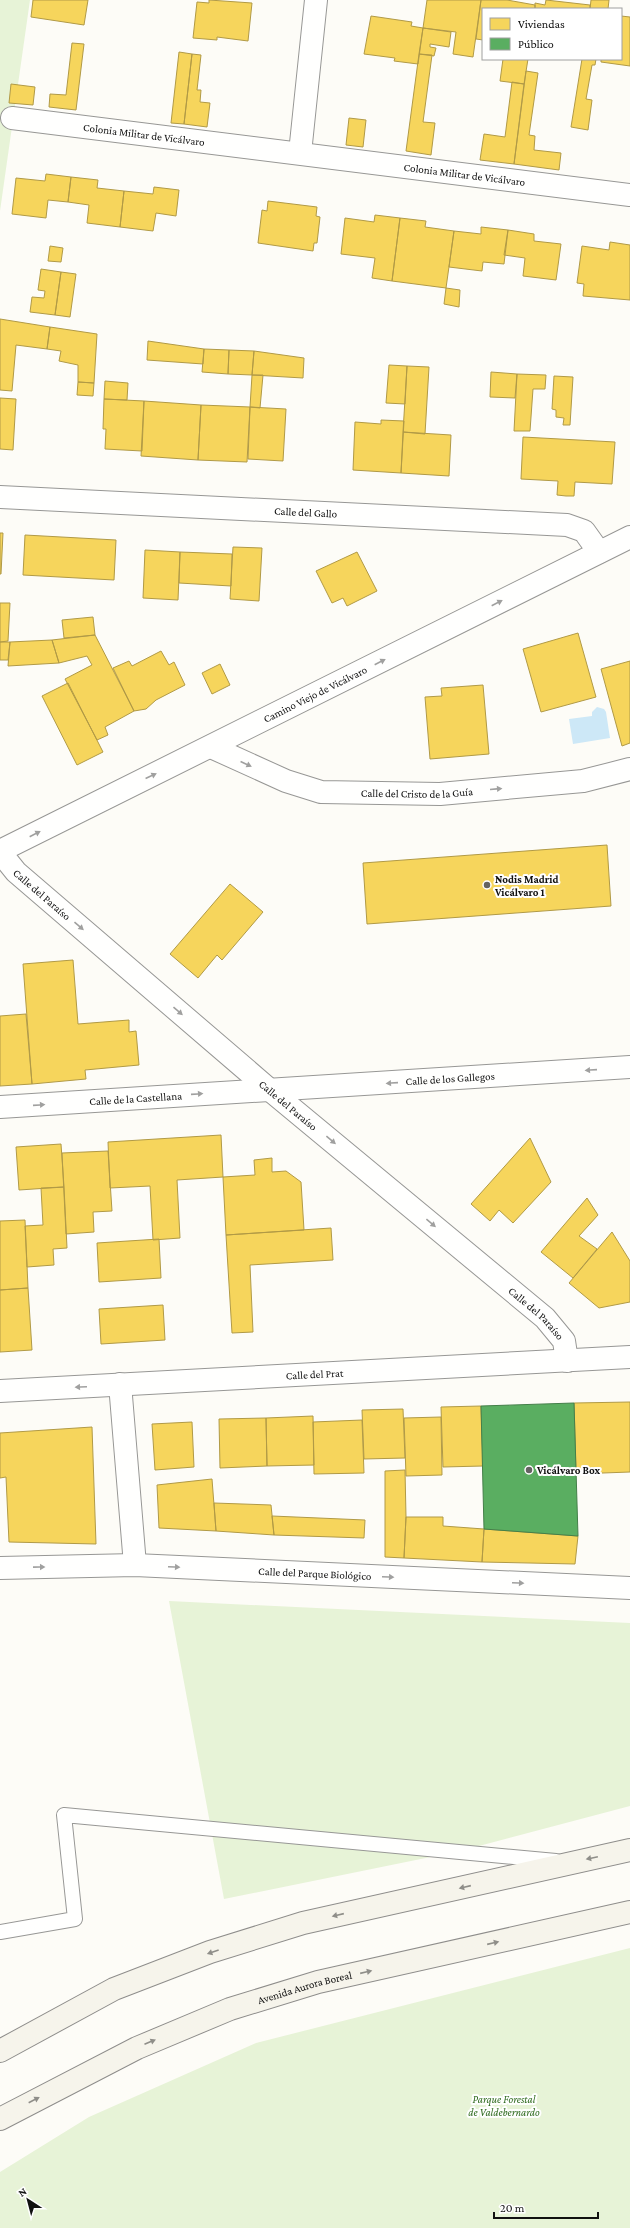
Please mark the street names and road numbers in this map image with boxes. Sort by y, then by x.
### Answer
street label: Colonia Militar de Vicálvaro [83,121,206,148]
street label: Colonia Militar de Vicálvaro [403,161,526,188]
street label: Calle del Gallo [274,505,338,520]
street label: Camino Viejo de Vicálvaro [261,663,369,725]
street label: Calle del Cristo de la Guía [361,785,473,800]
street label: Calle del Paraíso [11,866,74,923]
street label: Calle de los Gallegos [405,1070,495,1087]
street label: Calle del Paraíso [257,1078,320,1133]
street label: Calle de la Castellana [89,1089,183,1107]
street label: Calle del Paraíso [506,1284,567,1343]
street label: Calle del Prat [285,1366,344,1382]
street label: Calle del Parque Biológico [258,1565,372,1582]
street label: Avenida Aurora Boreal [256,1969,353,2006]

